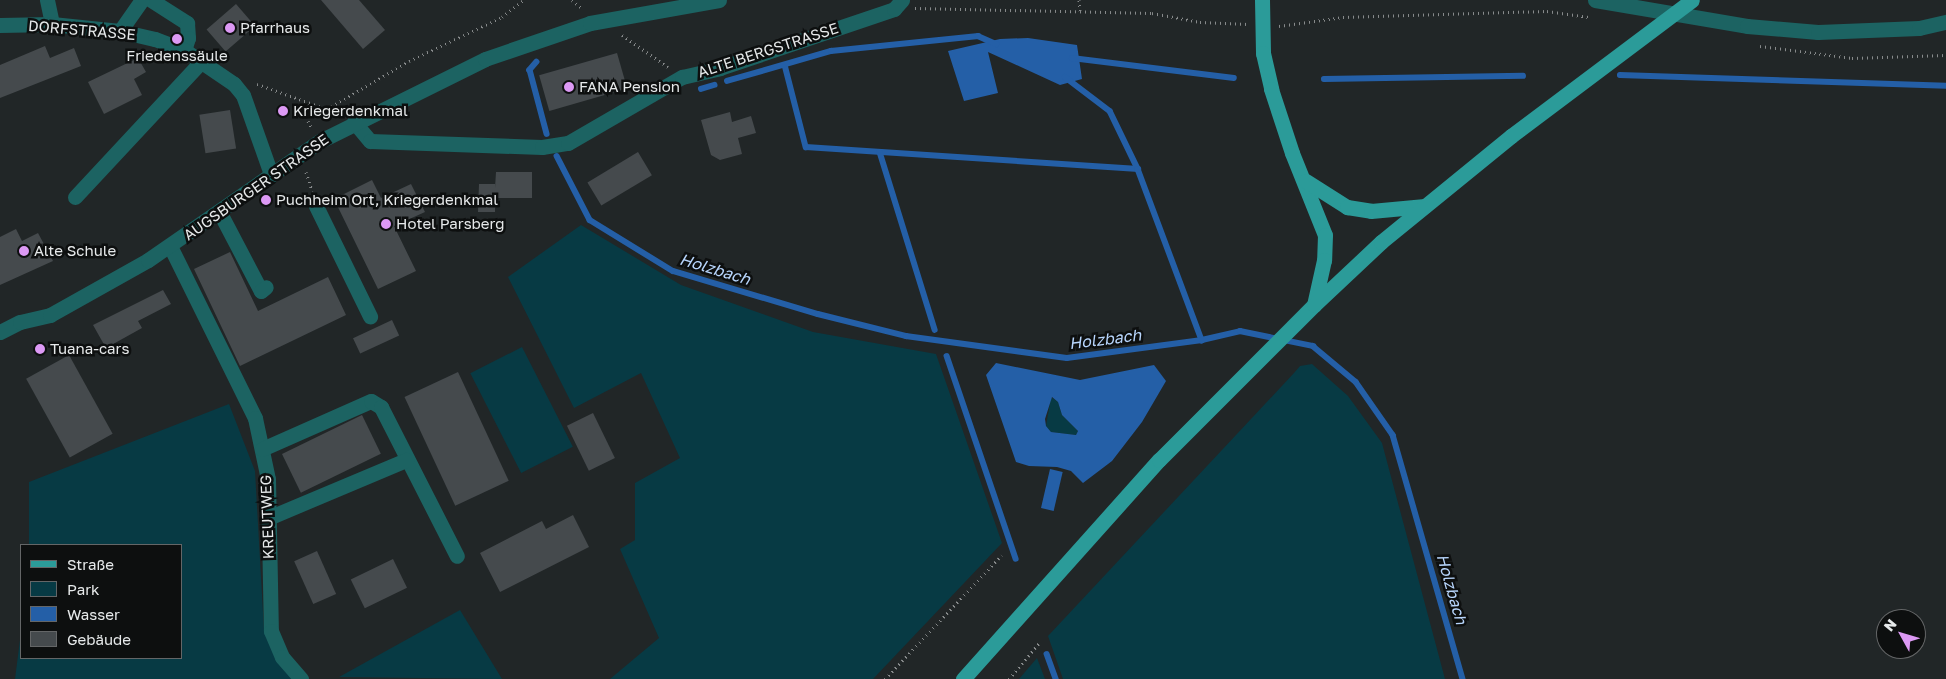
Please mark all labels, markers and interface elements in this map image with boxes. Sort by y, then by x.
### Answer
street label: DORFSTRASSE [28,16,136,44]
place label: Pfarrhaus [240,19,310,37]
street label: ALTE BERGSTRASSE [695,19,841,81]
marker: Pfarrhaus [224,22,236,34]
marker: Friedenssäule [171,33,183,45]
place label: Friedenssäule [126,47,228,65]
place label: FANA Pension [579,78,680,96]
marker: FANA Pension [563,81,575,93]
place label: Kriegerdenkmal [293,102,408,120]
marker: Kriegerdenkmal [277,105,289,117]
street label: AUGSBURGER STRASSE [180,130,332,244]
place label: Puchheim Ort, Kriegerdenkmal [276,191,498,209]
marker: Puchheim Ort, Kriegerdenkmal [260,194,272,206]
place label: Hotel Parsberg [396,215,504,233]
marker: Hotel Parsberg [380,218,392,230]
place label: Alte Schule [34,242,116,260]
marker: Alte Schule [18,245,30,257]
water label: Holzbach [677,249,753,289]
water label: Holzbach [1068,325,1142,353]
place label: Tuana-cars [50,340,129,358]
marker: Tuana-cars [34,343,46,355]
street label: KREUTWEG [257,474,277,560]
legend [20,544,182,659]
water label: Holzbach [1433,551,1471,627]
text: Straße [67,555,114,573]
text: Park [67,580,99,598]
text: Wasser [67,605,120,623]
north arrow [1876,609,1926,659]
text: N [1880,615,1900,634]
text: Gebäude [67,630,131,648]

